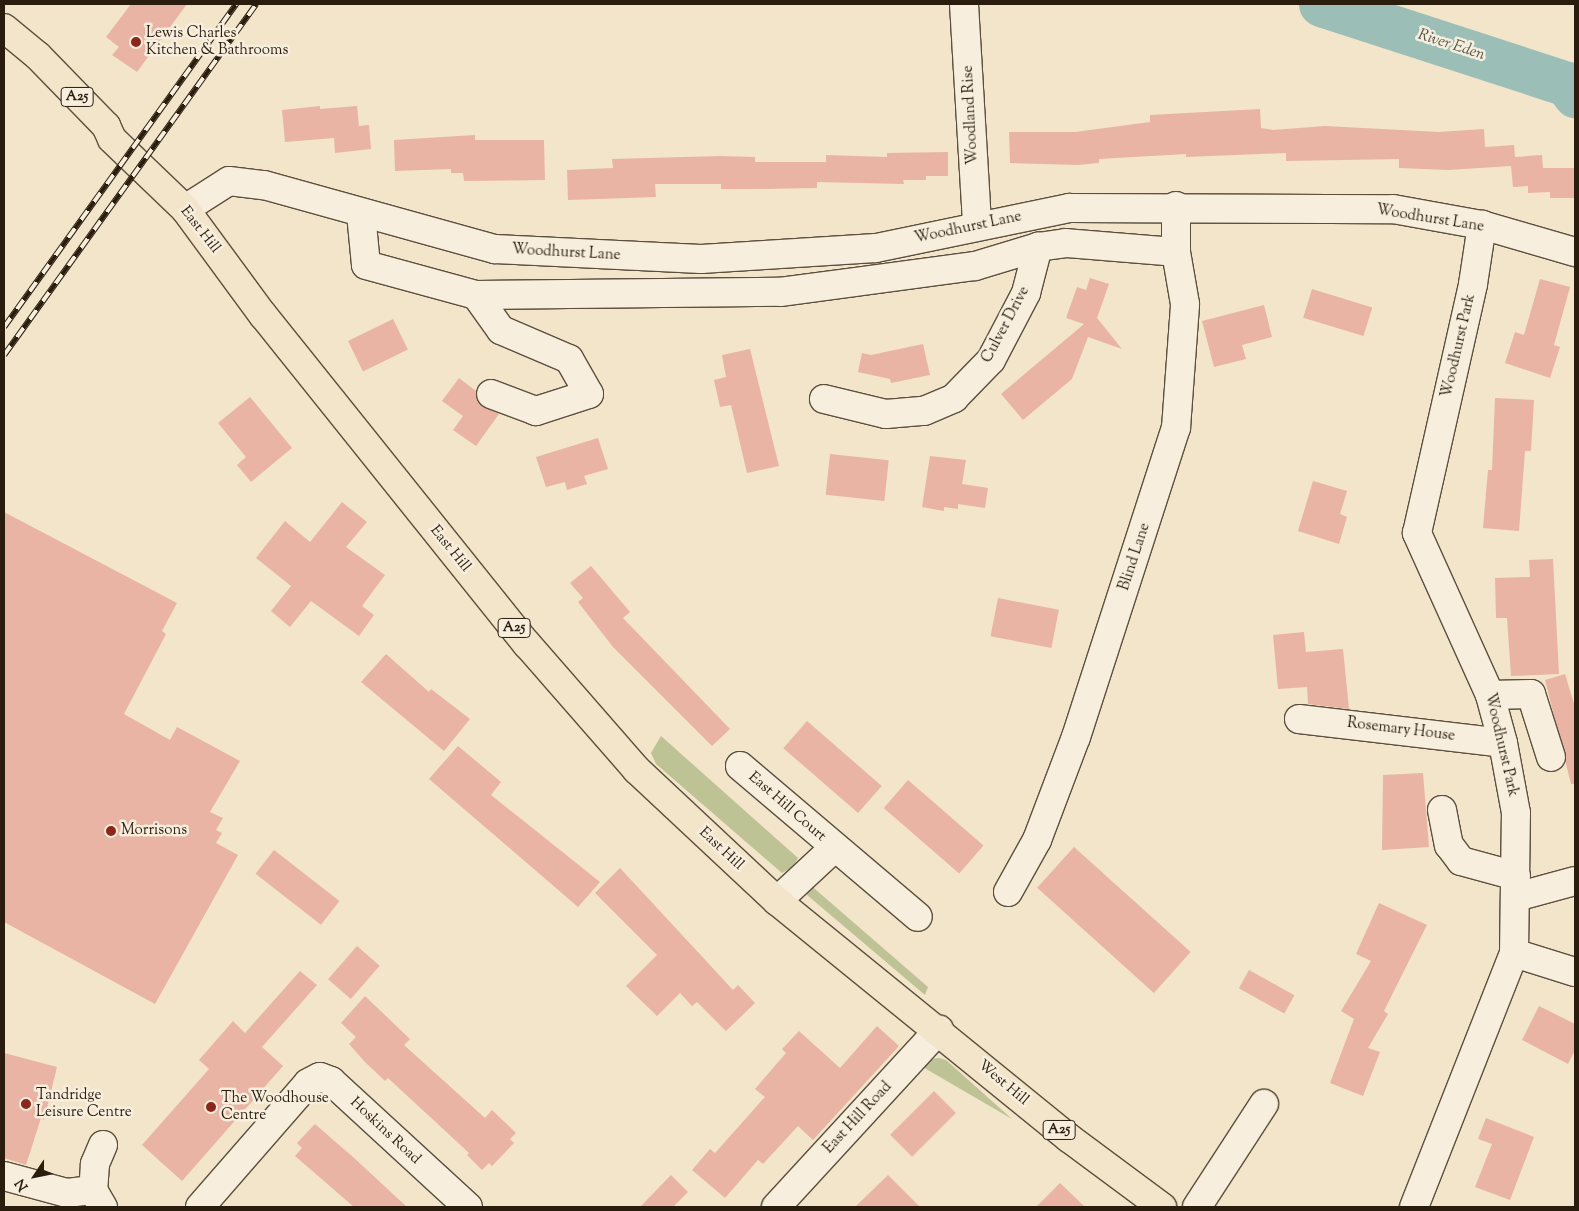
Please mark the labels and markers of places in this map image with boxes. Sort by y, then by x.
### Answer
place label: Lewis Charles Kitchen & Bathrooms [146,24,288,59]
marker: Lewis Charles Kitchen & Bathrooms [130,36,142,48]
place label: Morrisons [121,822,187,840]
marker: Morrisons [105,825,117,837]
place label: Tandridge Leisure Centre [36,1086,132,1121]
place label: The Woodhouse Centre [221,1089,329,1124]
marker: Tandridge Leisure Centre [20,1098,32,1110]
marker: The Woodhouse Centre [205,1101,217,1113]

